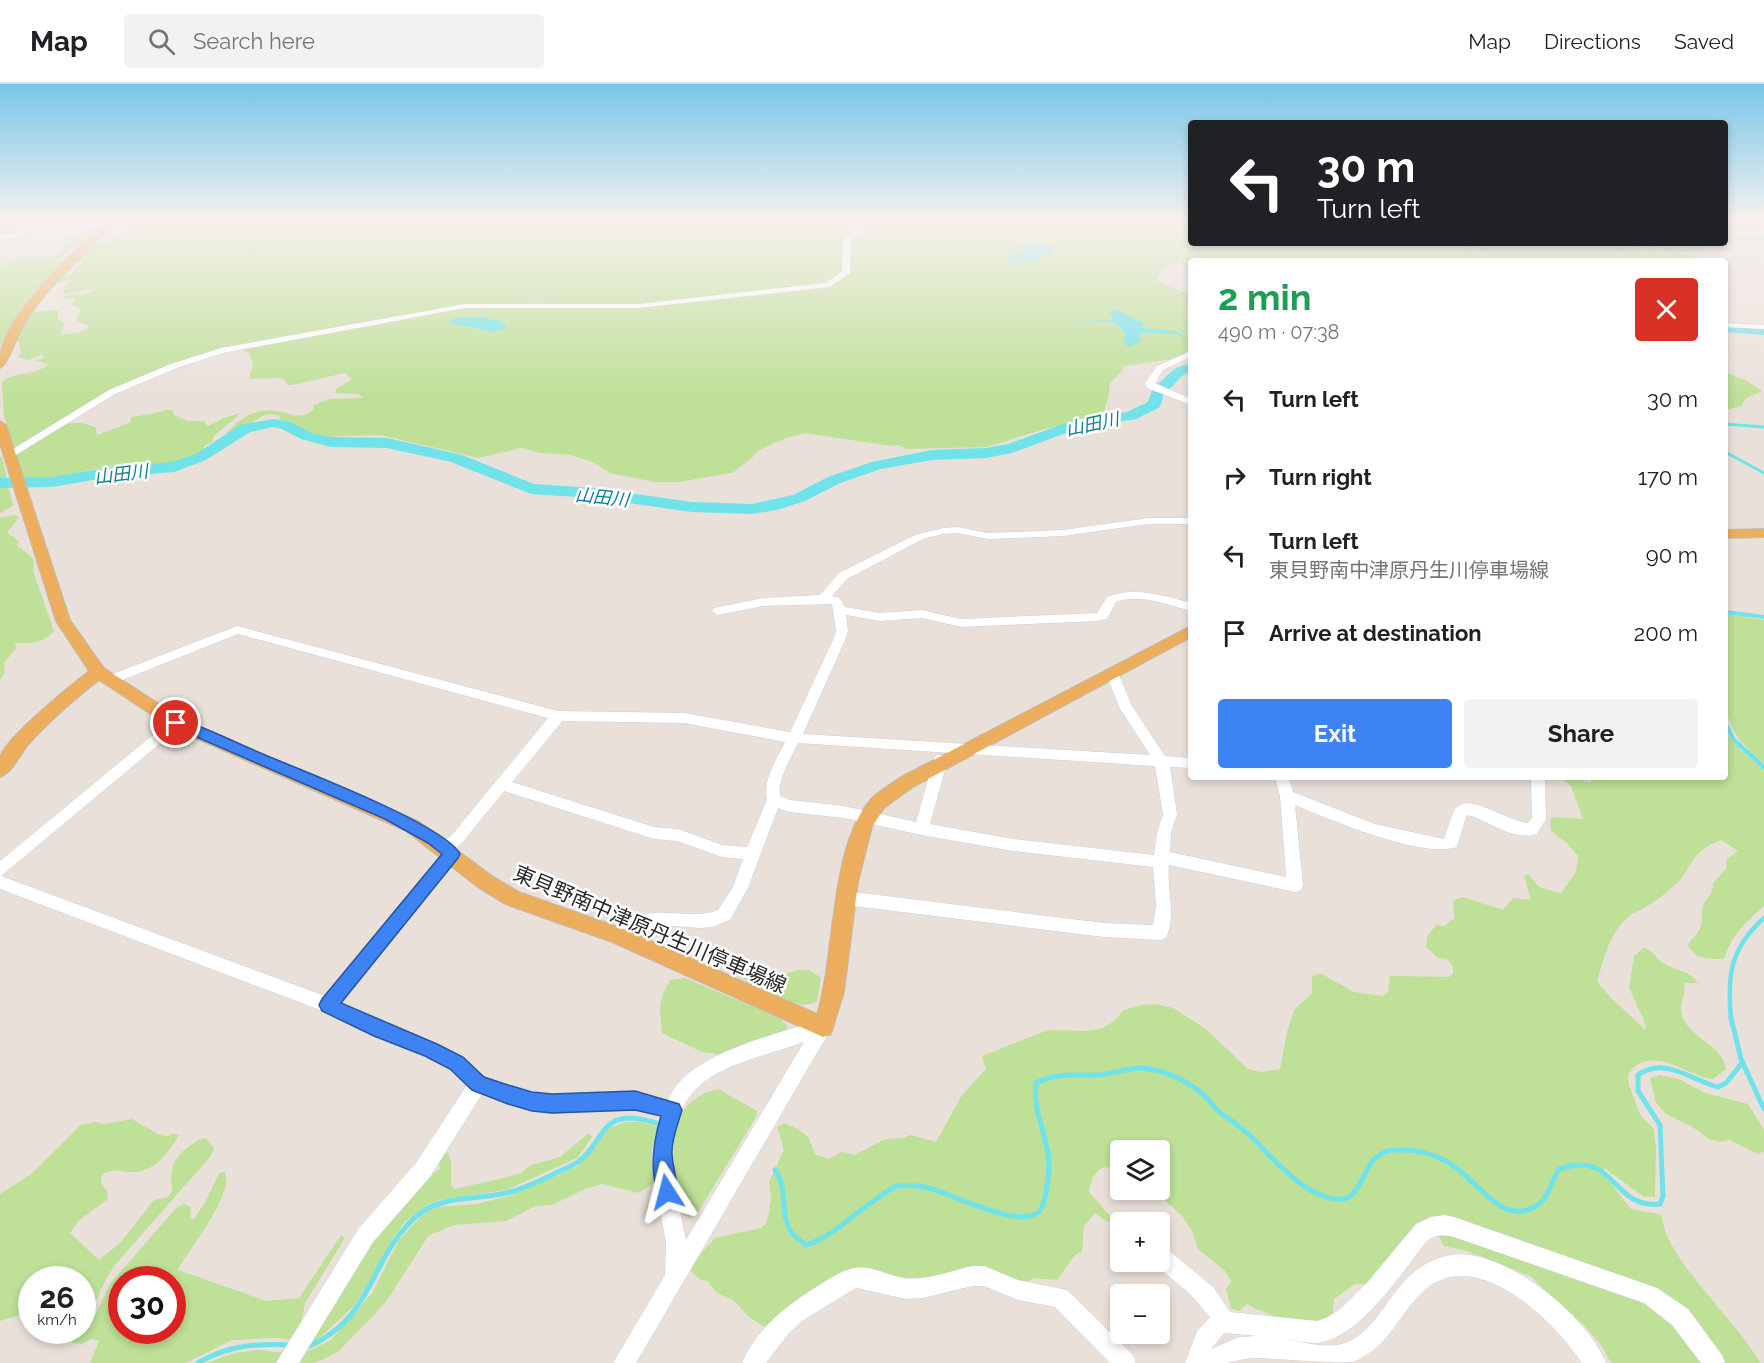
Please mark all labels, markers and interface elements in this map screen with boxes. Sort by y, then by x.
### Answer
search box [124,14,544,68]
text: Map [30,25,88,58]
icon: search [145,25,178,58]
text: Search here [193,28,315,54]
text: Map [1468,29,1511,54]
text: Directions [1544,29,1641,54]
text: Saved [1674,29,1734,54]
text: 30 m [1317,143,1415,192]
icon: left [1218,144,1296,222]
text: Turn left [1317,193,1420,224]
text: 2 min [1218,276,1311,318]
button: close [1635,278,1698,341]
text: 490 m · 07:38 [1218,320,1339,344]
icon: left [1218,383,1251,416]
text: Turn left [1269,386,1359,412]
text: 30 m [1647,386,1698,412]
water label: 山田川 [1063,408,1123,440]
water label: 山田川 [93,460,151,488]
icon: right [1218,461,1251,494]
text: Turn right [1269,464,1372,490]
text: 170 m [1638,464,1698,490]
water label: 山田川 [574,484,632,510]
text: Turn left [1269,528,1359,554]
icon: left [1218,539,1251,572]
text: 90 m [1646,542,1698,568]
text: 東貝野南中津原丹生川停車場線 [1269,558,1549,582]
icon: arrive [1218,617,1251,650]
text: Arrive at destination [1269,620,1482,646]
text: 200 m [1634,620,1698,646]
pin [150,697,201,748]
button: Exit [1218,699,1452,768]
button: Share [1464,699,1698,768]
icon: arrive [159,706,192,739]
street label: 東貝野南中津原丹生川停車場線 [510,860,790,998]
map controls [1110,1140,1170,1344]
button: layers [1110,1140,1170,1200]
position arrow [635,1160,699,1224]
button: + [1110,1212,1170,1272]
speed limit sign: 30 [108,1266,186,1344]
text: 26 [39,1280,75,1315]
button: − [1110,1284,1170,1344]
text: km/h [37,1311,77,1329]

